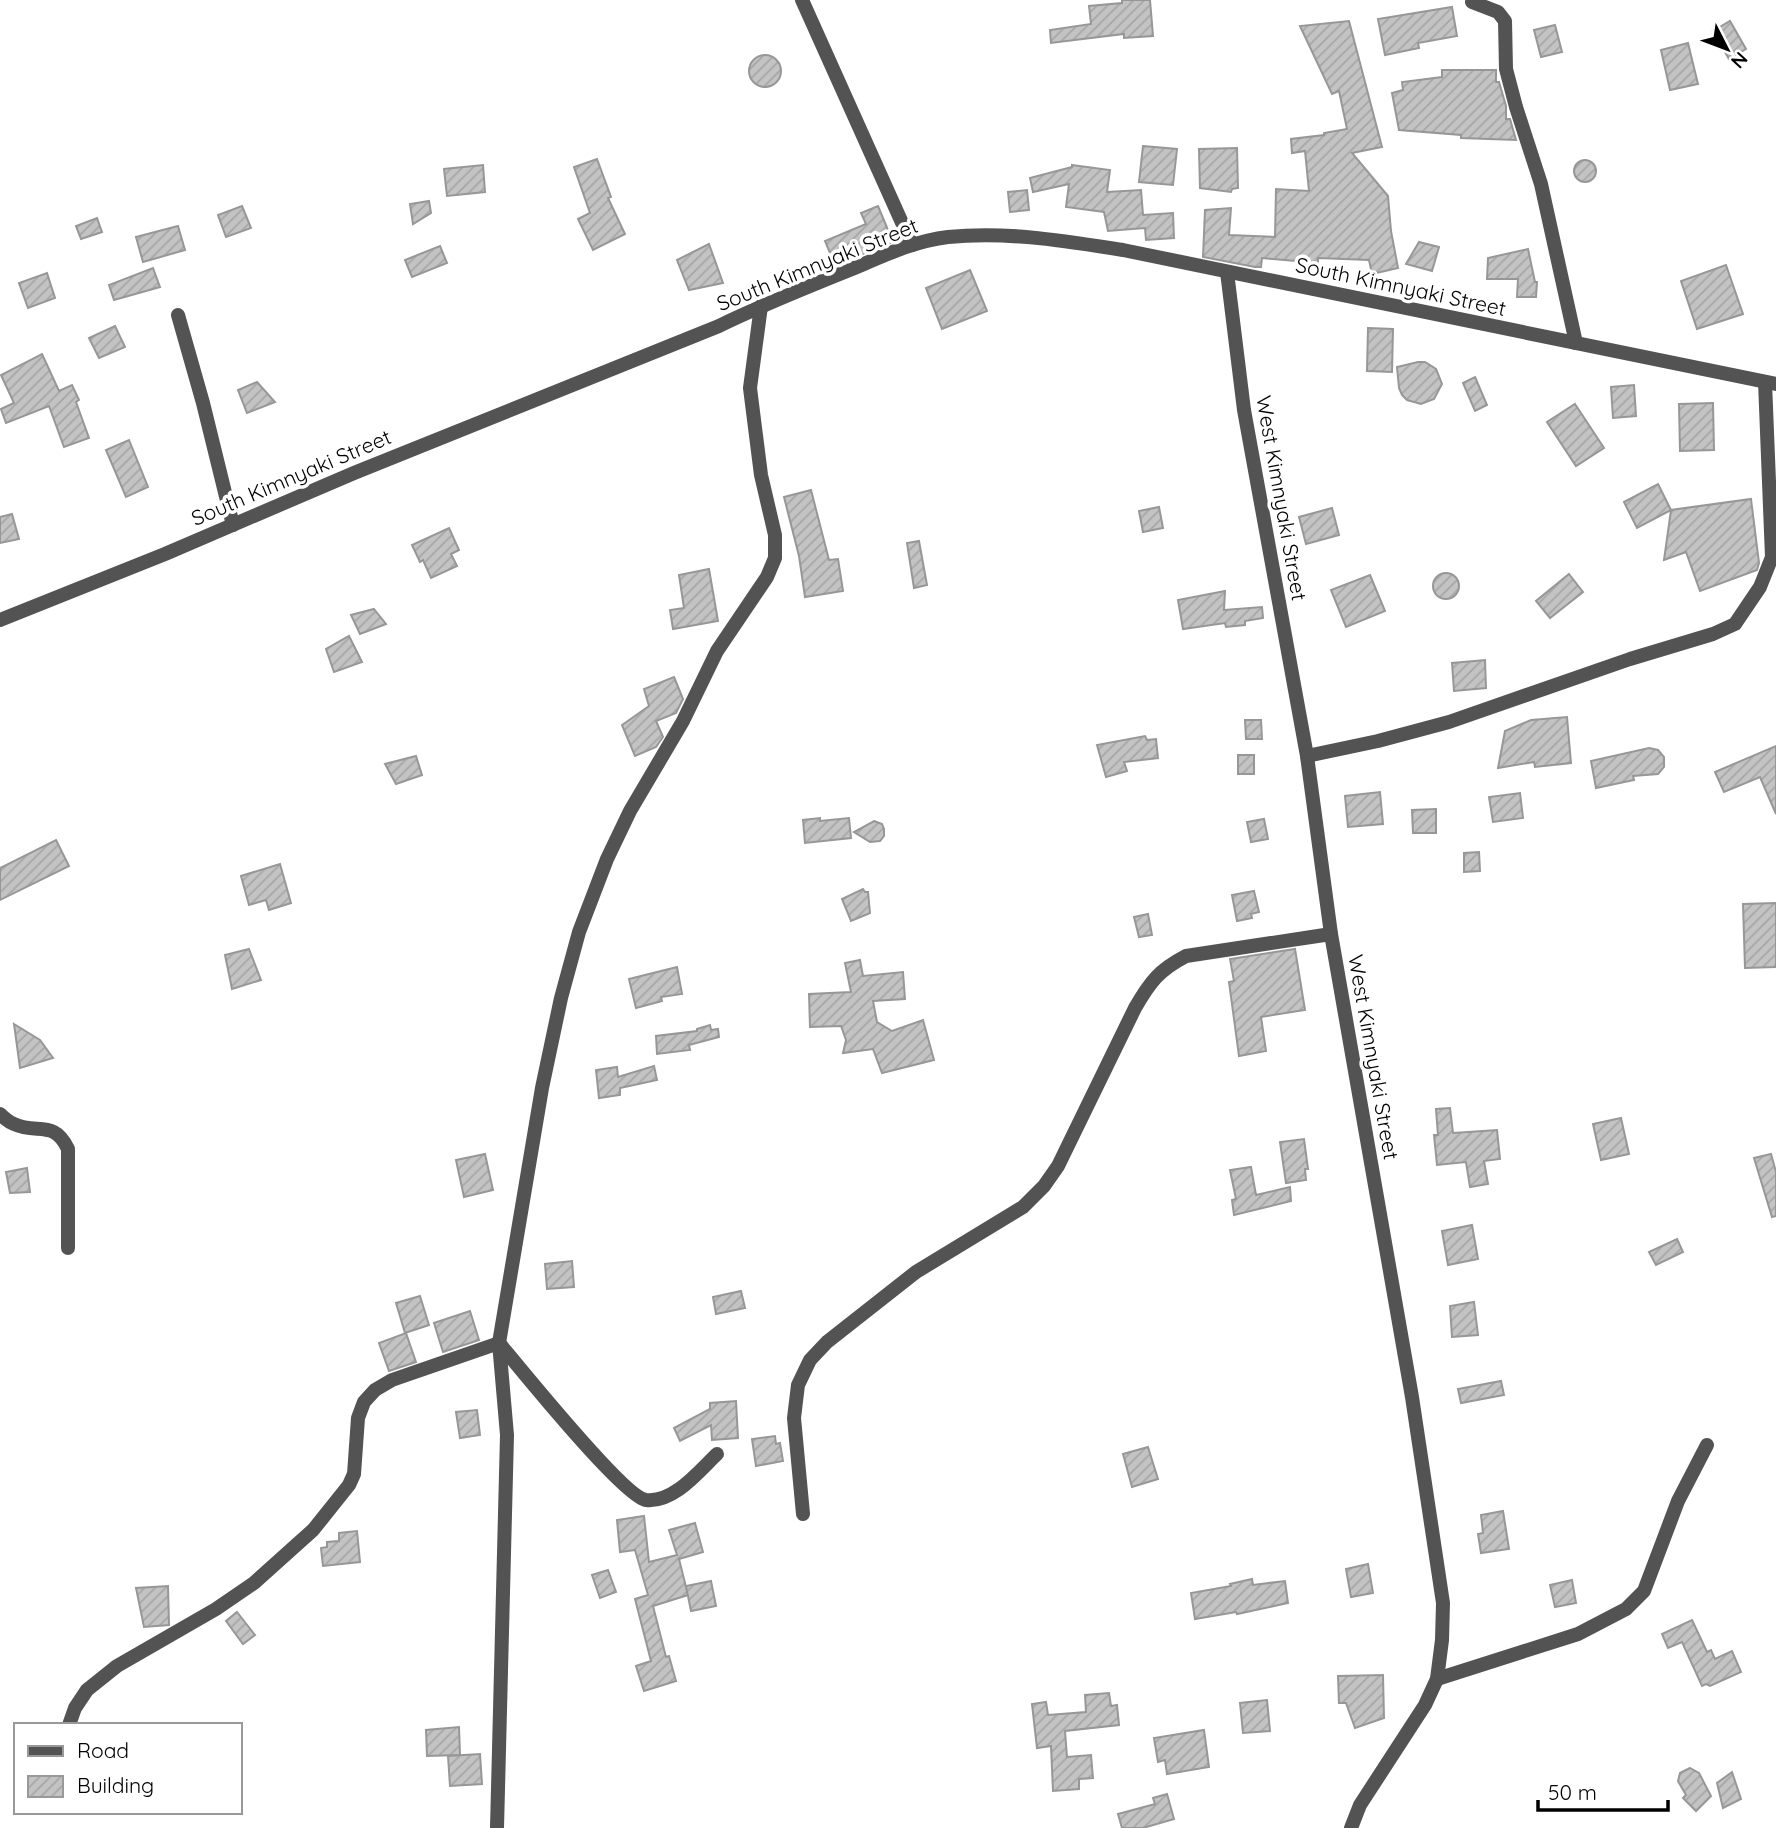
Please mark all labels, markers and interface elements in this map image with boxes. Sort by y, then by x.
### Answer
north arrow [1692,14,1762,84]
text: N [1726,47,1753,74]
street label: South Kimnyaki Street [713,212,921,316]
street label: South Kimnyaki Street [1293,251,1509,321]
street label: West Kimnyaki Street [1251,393,1313,603]
street label: South Kimnyaki Street [187,423,395,531]
street label: West Kimnyaki Street [1343,952,1405,1162]
legend [14,1723,242,1814]
text: Road [77,1737,129,1763]
scale bar [1538,1769,1668,1813]
text: Building [77,1772,154,1798]
text: 50 m [1548,1779,1597,1805]

